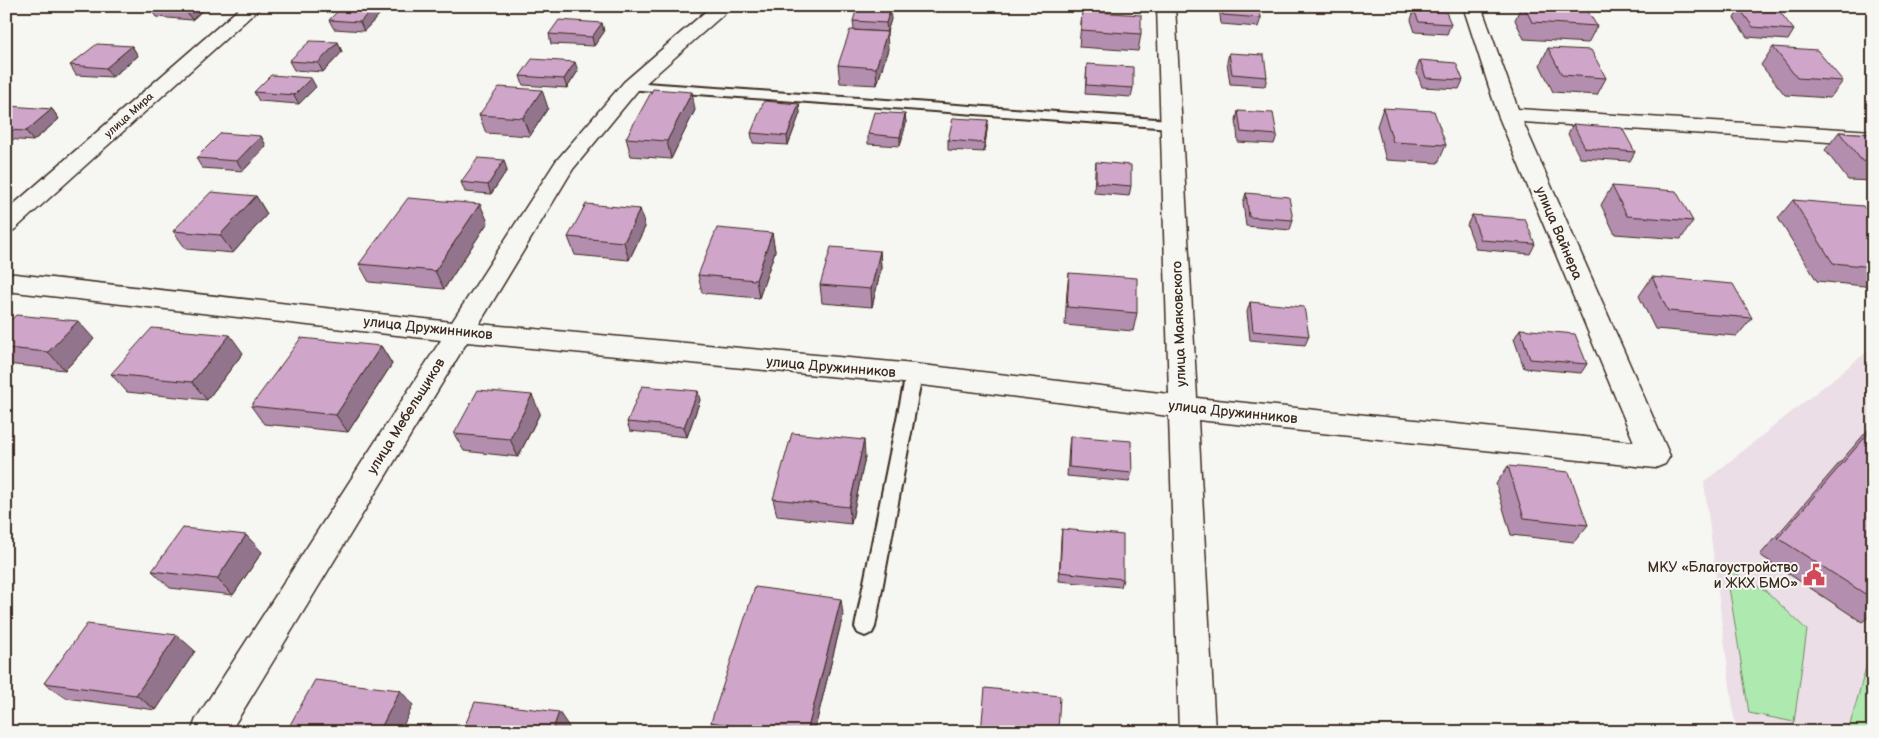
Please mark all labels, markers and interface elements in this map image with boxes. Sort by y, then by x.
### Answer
street label: улица Мира [102,89,157,140]
street label: улица Вайнера [1532,184,1587,283]
street label: улица Маяковского [1168,261,1190,387]
street label: улица Дружинников [363,313,494,343]
street label: улица Дружинников [766,353,897,381]
street label: улица Мебельщиков [363,354,449,477]
street label: улица Дружинников [1168,397,1299,427]
place label: МКУ «Благоустройство и ЖКХ БМО» [1648,559,1798,592]
public building icon: МКУ «Благоустройство и ЖКХ БМО» [1801,562,1827,588]

